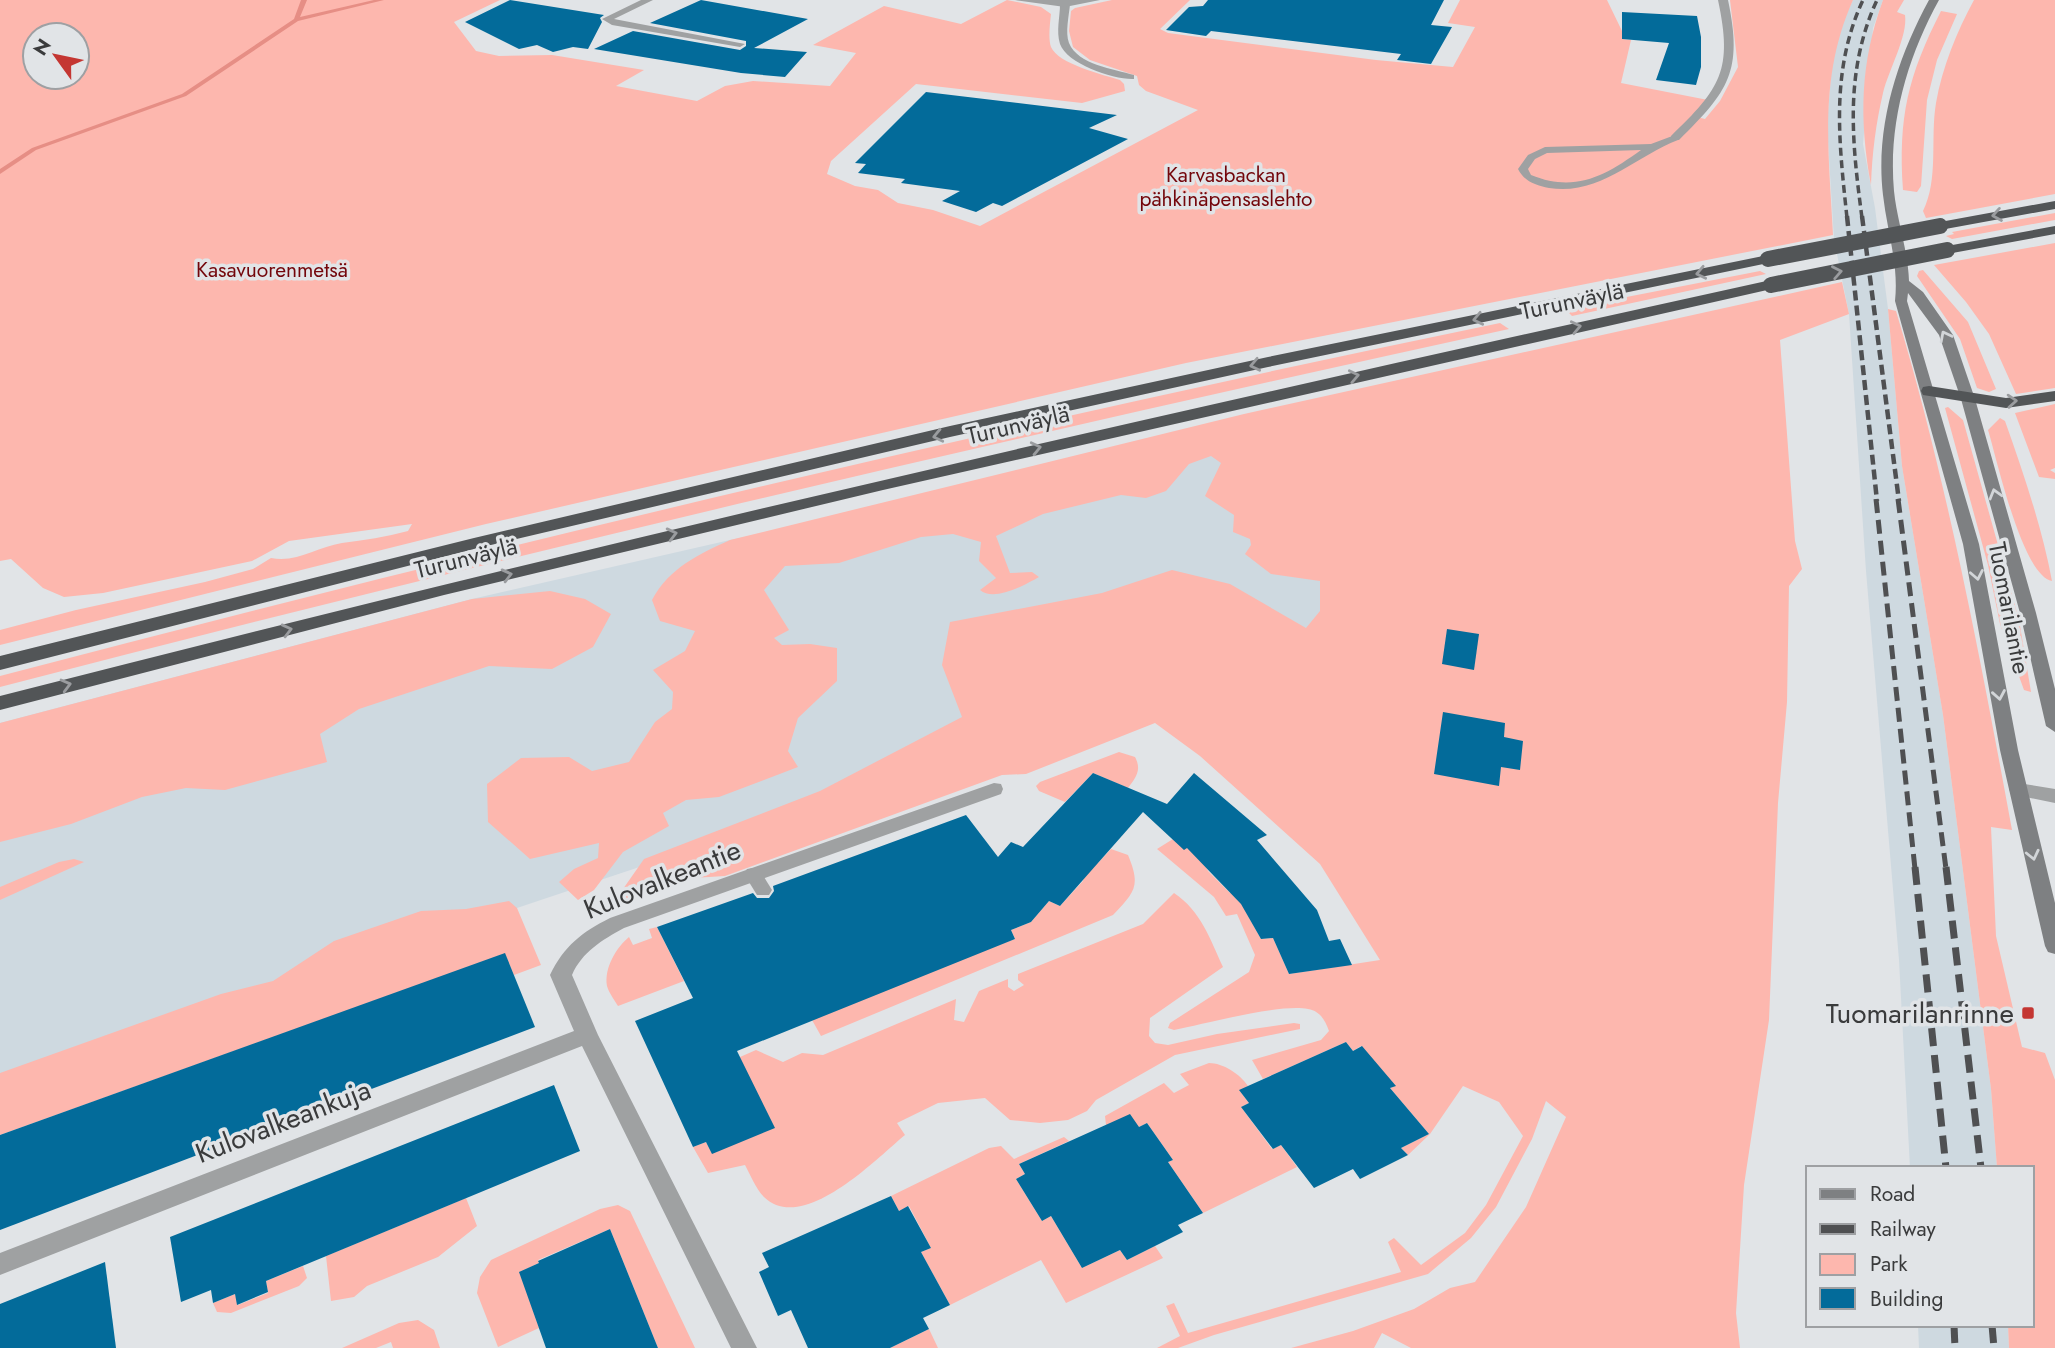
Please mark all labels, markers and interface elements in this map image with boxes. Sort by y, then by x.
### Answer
north arrow [21,21,91,91]
text: N [27,33,58,61]
park label: Karvasbackan pähkinäpensaslehto [1139,160,1313,214]
one-way arrow [1991,207,2003,222]
park label: Kasavuorenmetsä [196,255,348,285]
one-way arrow [1695,264,1707,279]
one-way arrow [1831,265,1843,280]
street label: Turunväylä [1517,272,1627,329]
one-way arrow [1472,310,1484,325]
one-way arrow [1570,321,1582,336]
one-way arrow [1939,331,1953,343]
one-way arrow [1250,356,1262,371]
one-way arrow [1348,369,1360,384]
one-way arrow [2006,394,2017,409]
street label: Turunväylä [963,396,1073,453]
one-way arrow [932,427,944,442]
one-way arrow [1030,442,1042,456]
one-way arrow [1988,488,2003,500]
street label: Turunväylä [411,528,521,587]
one-way arrow [666,528,678,543]
street label: Tuomarilantie [1980,539,2039,677]
one-way arrow [501,569,513,583]
one-way arrow [1969,569,1984,581]
one-way arrow [280,624,292,638]
one-way arrow [60,679,72,693]
one-way arrow [1991,689,2006,701]
street label: Kulovalkeantie [577,829,747,930]
one-way arrow [2025,849,2040,861]
place label: Tuomarilanrinne [1826,993,2014,1034]
marker: Tuomarilanrinne [2020,1005,2036,1021]
street label: Kulovalkeankuja [190,1069,377,1174]
legend [1806,1166,2034,1327]
text: Road [1870,1179,1915,1209]
text: Railway [1870,1214,1936,1244]
text: Park [1870,1249,1908,1279]
text: Building [1870,1284,1943,1314]

